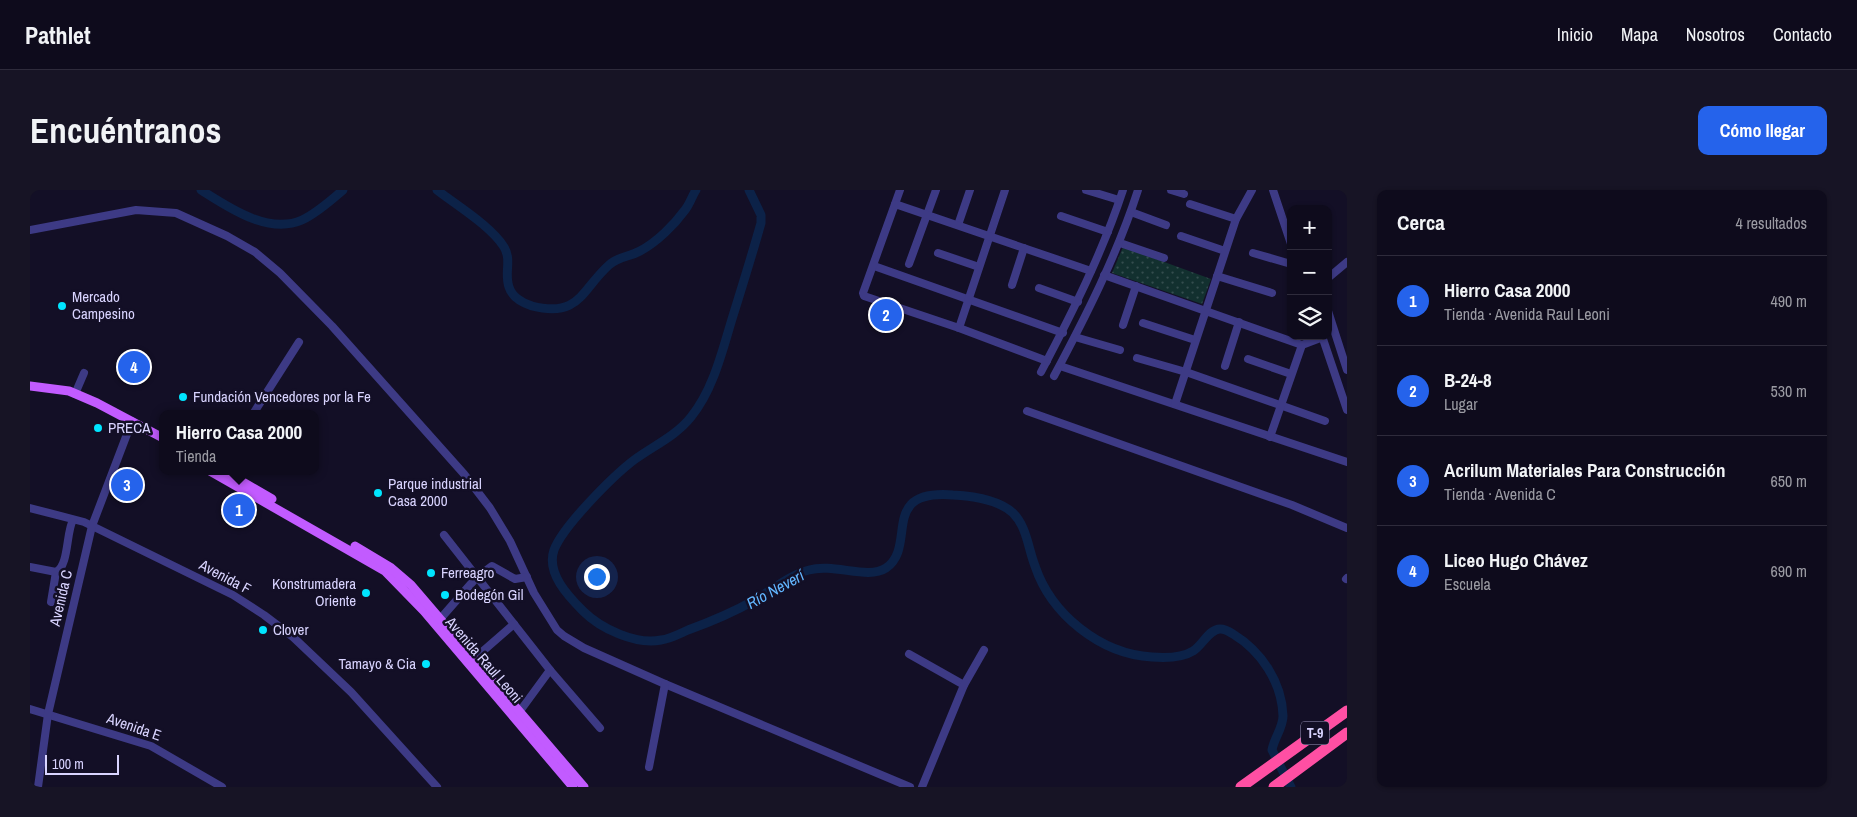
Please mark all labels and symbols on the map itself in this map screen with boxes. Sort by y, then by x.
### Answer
place label: Mercado Campesino [72,286,135,324]
pin: 2 [870,296,902,334]
marker: Mercado Campesino [56,300,68,312]
pin: 4 [118,348,150,386]
place label: Fundación Vencedores por la Fe [193,386,371,407]
marker: Fundación Vencedores por la Fe [177,391,189,403]
place label: PRECA [108,417,151,438]
marker: PRECA [92,422,104,434]
pin: 3 [111,466,143,504]
place label: Parque industrial Casa 2000 [388,473,482,511]
marker: Parque industrial Casa 2000 [372,487,384,499]
pin: 1 [223,491,255,529]
street label: Avenida F [195,554,255,599]
place label: Ferreagro [441,562,495,583]
your location [584,564,610,590]
water label: Río Neverí [742,564,809,614]
marker: Ferreagro [425,567,437,579]
street label: Avenida C [44,568,77,629]
place label: Konstrumadera Oriente [272,573,356,611]
place label: Bodegón Gil [455,584,523,605]
marker: Konstrumadera Oriente [360,587,372,599]
marker: Bodegón Gil [439,589,451,601]
street label: Avenida Raul Leoni [440,611,528,707]
place label: Clover [273,619,309,640]
marker: Clover [257,624,269,636]
place label: Tamayo & Cia [339,653,416,674]
marker: Tamayo & Cia [420,658,432,670]
street label: Avenida E [103,707,164,746]
road number: T-9 [1301,722,1329,744]
scale bar [45,752,119,775]

